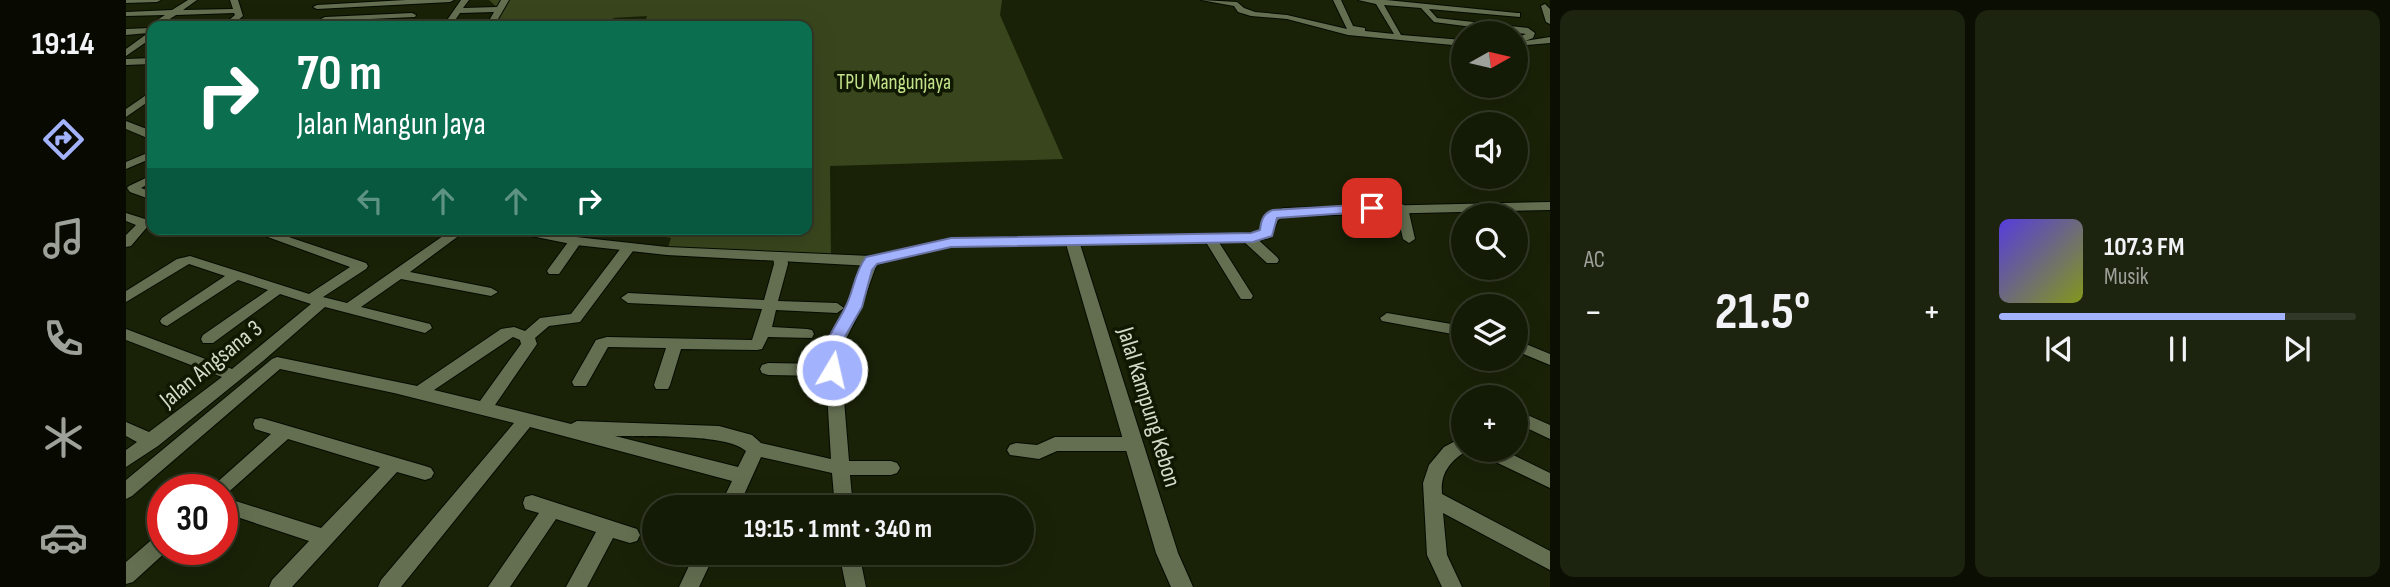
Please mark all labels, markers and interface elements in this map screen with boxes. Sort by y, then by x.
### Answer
north arrow [1451,21,1528,98]
map controls [1451,21,1528,462]
text: 19:14 [32,25,94,64]
text: 70 m [297,45,382,104]
icon: right [182,49,273,140]
park label: TPU Mangunjaya [837,70,951,95]
text: Jalan Mangun Jaya [297,105,486,144]
button: sound [1451,112,1528,189]
icon: directions [39,115,88,164]
pin [1342,178,1402,238]
icon: left [351,182,389,220]
icon: ahead [424,182,462,220]
icon: ahead [497,182,535,220]
icon: right [570,182,608,220]
icon: arrive [1353,189,1391,227]
button: search [1451,203,1528,280]
icon: music [39,214,88,263]
text: 107.3 FM [2104,232,2184,263]
text: AC [1584,246,1605,274]
text: Musik [2104,263,2149,291]
text: 21.5° [1715,281,1810,344]
text: − [1584,290,1603,335]
text: + [1922,290,1941,335]
button: layers [1451,294,1528,371]
icon: phone [39,314,88,363]
street label: Jalan Angsana 3 [153,314,268,415]
street label: Jalal Kampung Kebon [1111,323,1187,490]
icon: previous [2040,330,2078,368]
icon: pause [2159,330,2197,368]
icon: next [2278,330,2316,368]
position arrow [795,333,869,407]
button: + [1451,385,1528,462]
icon: climate [39,413,88,462]
speed limit sign: 30 [147,474,238,565]
icon: car [39,513,88,562]
text: 19:15 · 1 mnt · 340 m [744,514,932,545]

